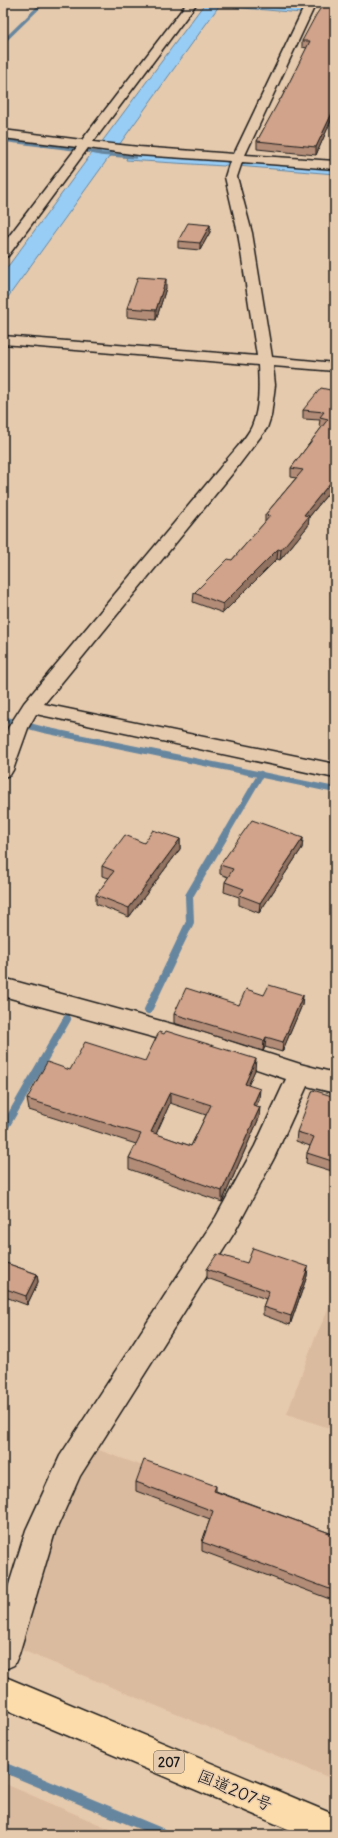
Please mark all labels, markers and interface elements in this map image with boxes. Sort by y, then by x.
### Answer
road number: 207 [154,1751,184,1773]
street label: 国道207号 [194,1764,276,1816]

